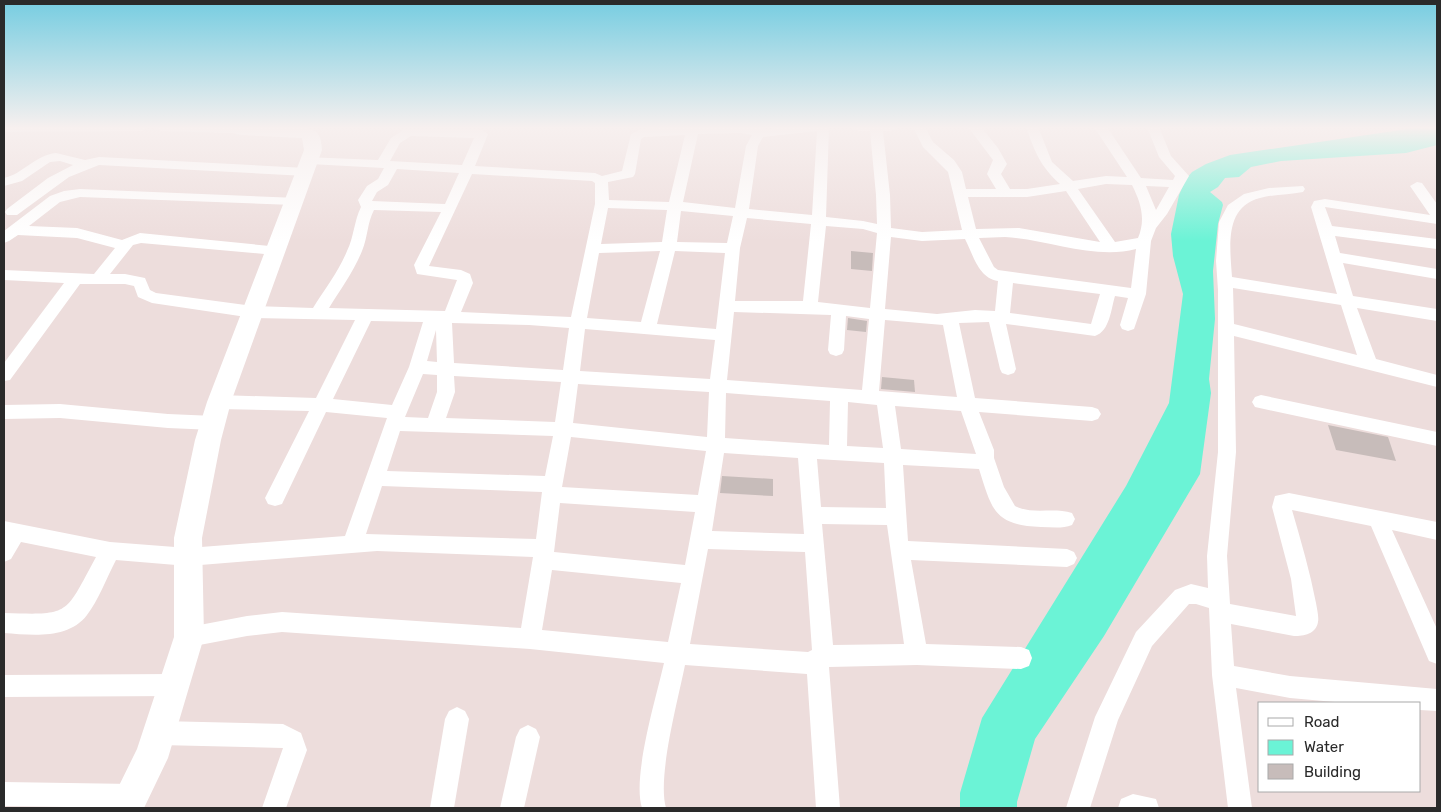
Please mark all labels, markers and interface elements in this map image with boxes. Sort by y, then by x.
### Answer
legend [1258,702,1421,792]
text: Road [1304,713,1340,731]
text: Water [1304,738,1344,756]
text: Building [1304,763,1361,781]

